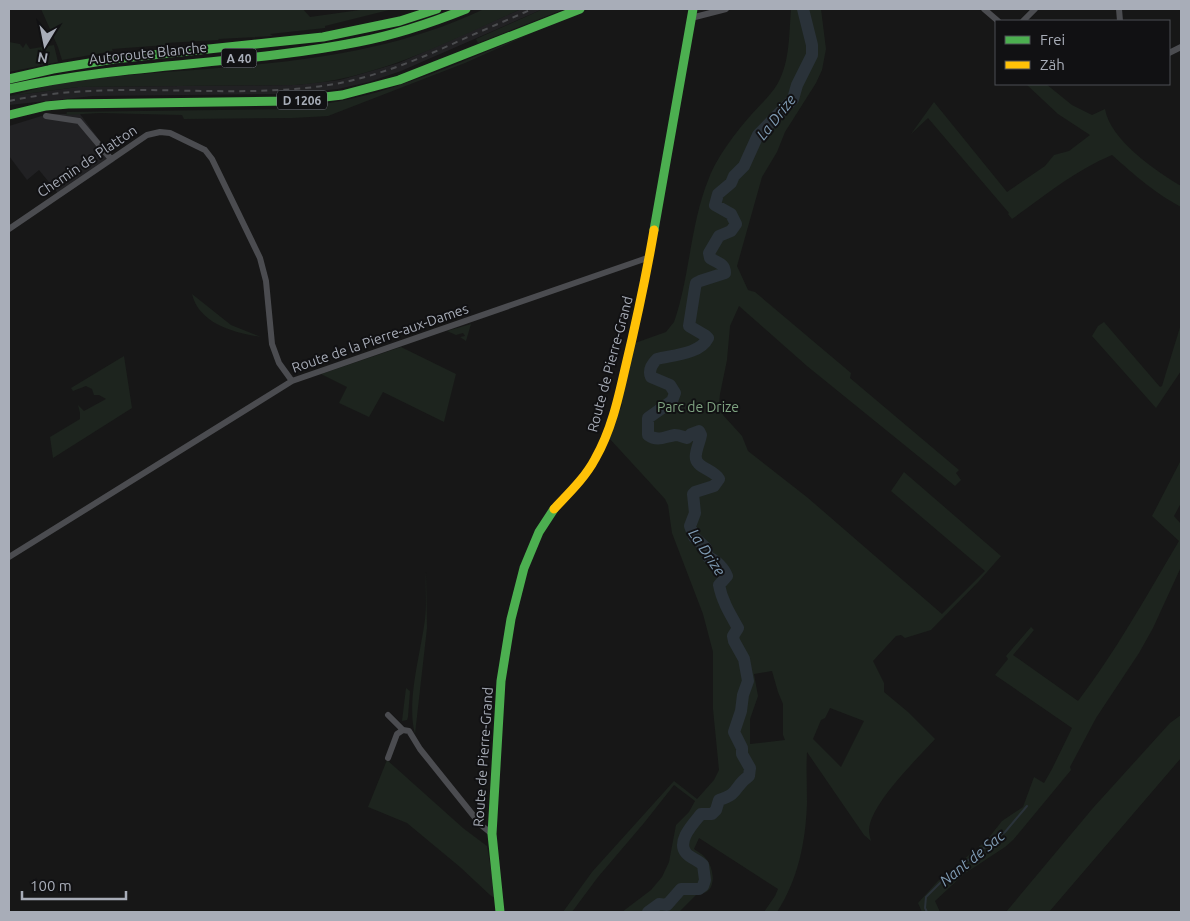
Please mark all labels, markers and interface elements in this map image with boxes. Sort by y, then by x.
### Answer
north arrow [20,20,70,70]
legend [995,20,1170,85]
text: Frei [1040,31,1065,48]
street label: Autoroute Blanche [88,39,208,67]
road number: A 40 [222,48,256,68]
text: N [36,49,49,67]
text: Zäh [1040,56,1065,73]
road number: D 1206 [277,90,327,110]
water label: La Drize [753,91,799,143]
street label: Chemin de Platton [34,122,140,200]
street label: Route de Pierre-Grand [584,294,636,434]
street label: Route de la Pierre-aux-Dames [290,300,470,376]
park label: Parc de Drize [657,399,739,415]
water label: La Drize [685,525,729,579]
street label: Route de Pierre-Grand [470,686,496,828]
water label: Nant de Sac [936,827,1008,889]
scale bar [22,868,126,900]
text: 100 m [30,877,72,894]

